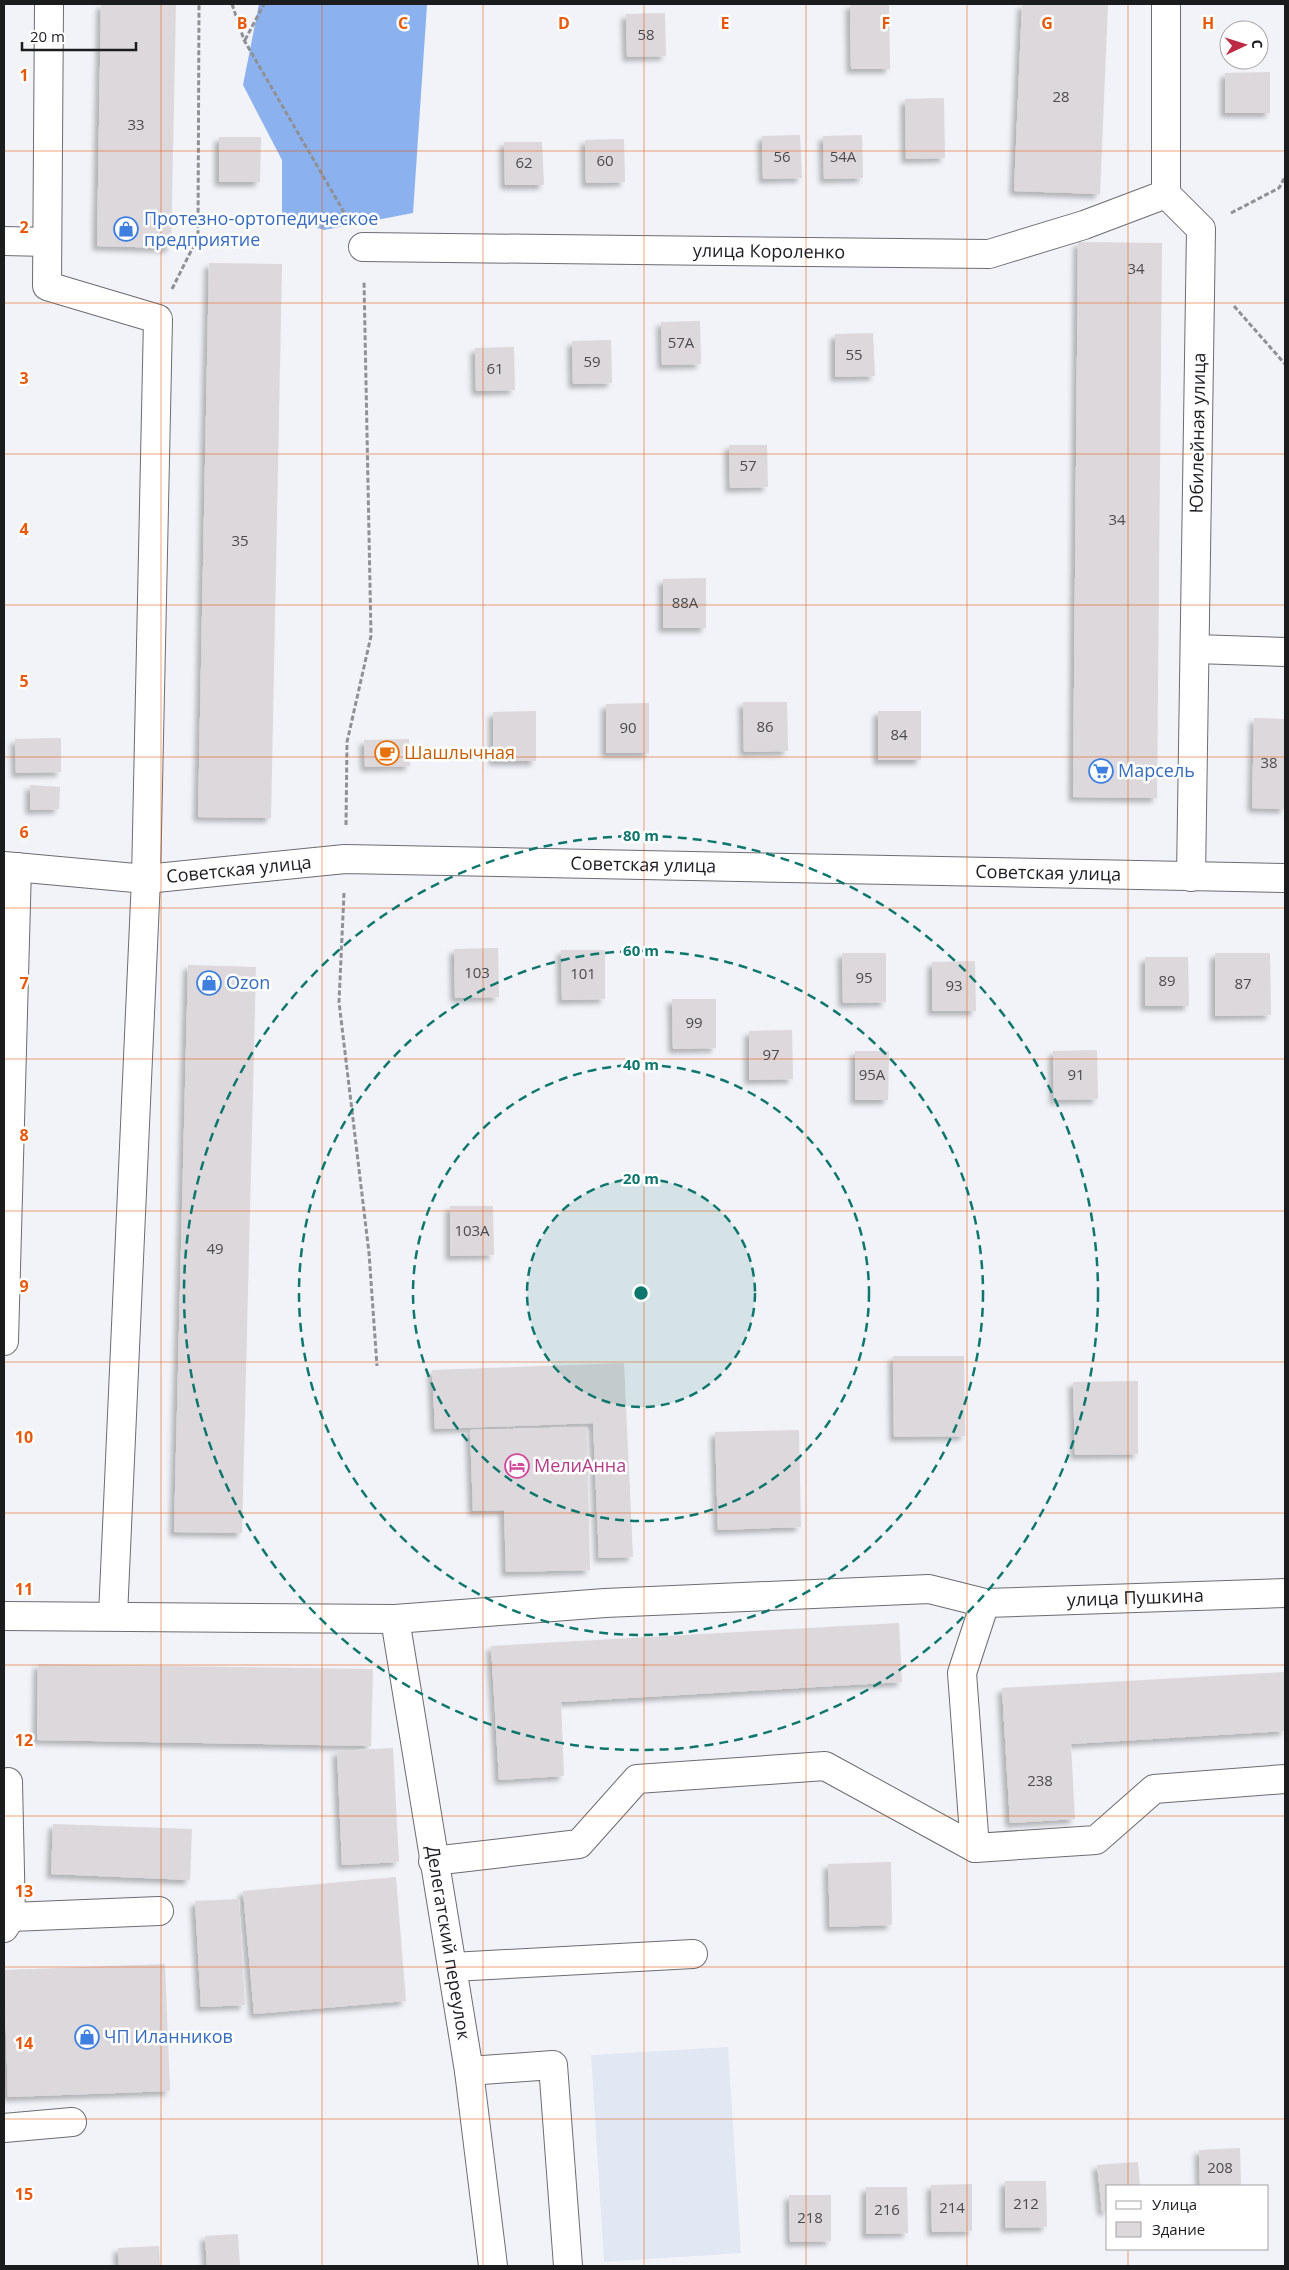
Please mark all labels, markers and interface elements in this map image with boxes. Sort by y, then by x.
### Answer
text: B [237,12,247,34]
text: C [398,12,408,34]
text: D [558,12,570,34]
text: E [721,12,730,34]
text: F [882,12,890,34]
text: G [1041,12,1053,34]
text: H [1202,12,1214,34]
scale bar [22,20,136,52]
north arrow [1219,20,1269,70]
house number: 58 [637,24,655,44]
text: 20 m [30,26,65,46]
text: С [1248,39,1267,49]
text: 1 [19,64,29,86]
house number: 28 [1052,86,1070,106]
house number: 33 [127,114,145,134]
house number: 56 [773,146,791,166]
house number: 54А [830,146,857,166]
house number: 60 [596,150,614,170]
house number: 62 [515,152,533,172]
place label: Протезно-ортопедическое предприятие [144,206,378,251]
text: 2 [19,216,29,238]
shop icon: Протезно-ортопедическое предприятие [113,216,139,242]
street label: улица Короленко [693,238,845,263]
house number: 34 [1127,258,1145,278]
house number: 57А [668,332,695,352]
house number: 55 [845,344,863,364]
house number: 59 [583,351,601,371]
street label: Юбилейная улица [1184,352,1210,514]
house number: 61 [486,358,504,378]
text: 3 [19,367,29,389]
house number: 57 [739,455,757,475]
house number: 34 [1108,509,1126,529]
text: 4 [19,518,29,540]
house number: 35 [231,530,249,550]
house number: 88А [672,592,699,612]
text: 5 [19,670,29,692]
house number: 86 [756,716,774,736]
house number: 90 [619,717,637,737]
house number: 84 [890,724,908,744]
cafe icon: Шашлычная [374,740,400,766]
place label: Шашлычная [404,740,515,764]
house number: 38 [1260,752,1278,772]
supermarket icon: Марсель [1088,758,1114,784]
place label: Марсель [1118,758,1195,782]
text: 6 [19,821,29,843]
text: 80 m [623,825,659,845]
street label: Советская улица [165,849,313,888]
street label: Советская улица [570,851,716,878]
street label: Советская улица [975,859,1121,886]
text: 60 m [623,940,659,960]
house number: 103 [464,962,490,982]
house number: 101 [570,963,596,983]
house number: 95 [855,967,873,987]
shop icon: Ozon [196,970,222,996]
place label: Ozon [226,970,270,994]
house number: 89 [1158,970,1176,990]
text: 7 [19,972,29,994]
house number: 87 [1234,973,1252,993]
house number: 93 [945,975,963,995]
house number: 99 [685,1012,703,1032]
house number: 97 [762,1044,780,1064]
text: 40 m [623,1054,659,1074]
house number: 95А [859,1064,886,1084]
house number: 91 [1067,1064,1085,1084]
text: 8 [19,1124,29,1146]
text: 20 m [623,1168,659,1188]
house number: 103А [454,1220,490,1240]
house number: 49 [206,1238,224,1258]
text: 9 [19,1275,29,1297]
centre of rings [632,1284,650,1302]
text: 10 [15,1426,33,1448]
hotel icon: МелиАнна [504,1453,530,1479]
place label: МелиАнна [534,1453,626,1477]
text: 11 [15,1578,33,1600]
street label: улица Пушкина [1066,1583,1204,1611]
text: 12 [15,1729,33,1751]
house number: 238 [1027,1770,1053,1790]
street label: Делегатский переулок [421,1844,477,2042]
text: 13 [15,1880,33,1902]
shop icon: ЧП Иланников [74,2024,100,2050]
place label: ЧП Иланников [104,2024,233,2048]
text: 14 [15,2032,33,2054]
house number: 208 [1207,2157,1233,2177]
text: 15 [15,2183,33,2205]
legend [1106,2185,1269,2250]
house number: 212 [1013,2193,1039,2213]
text: Улица [1152,2194,1197,2214]
house number: 214 [939,2197,965,2217]
house number: 216 [874,2199,900,2219]
house number: 218 [797,2207,823,2227]
text: Здание [1152,2219,1205,2239]

